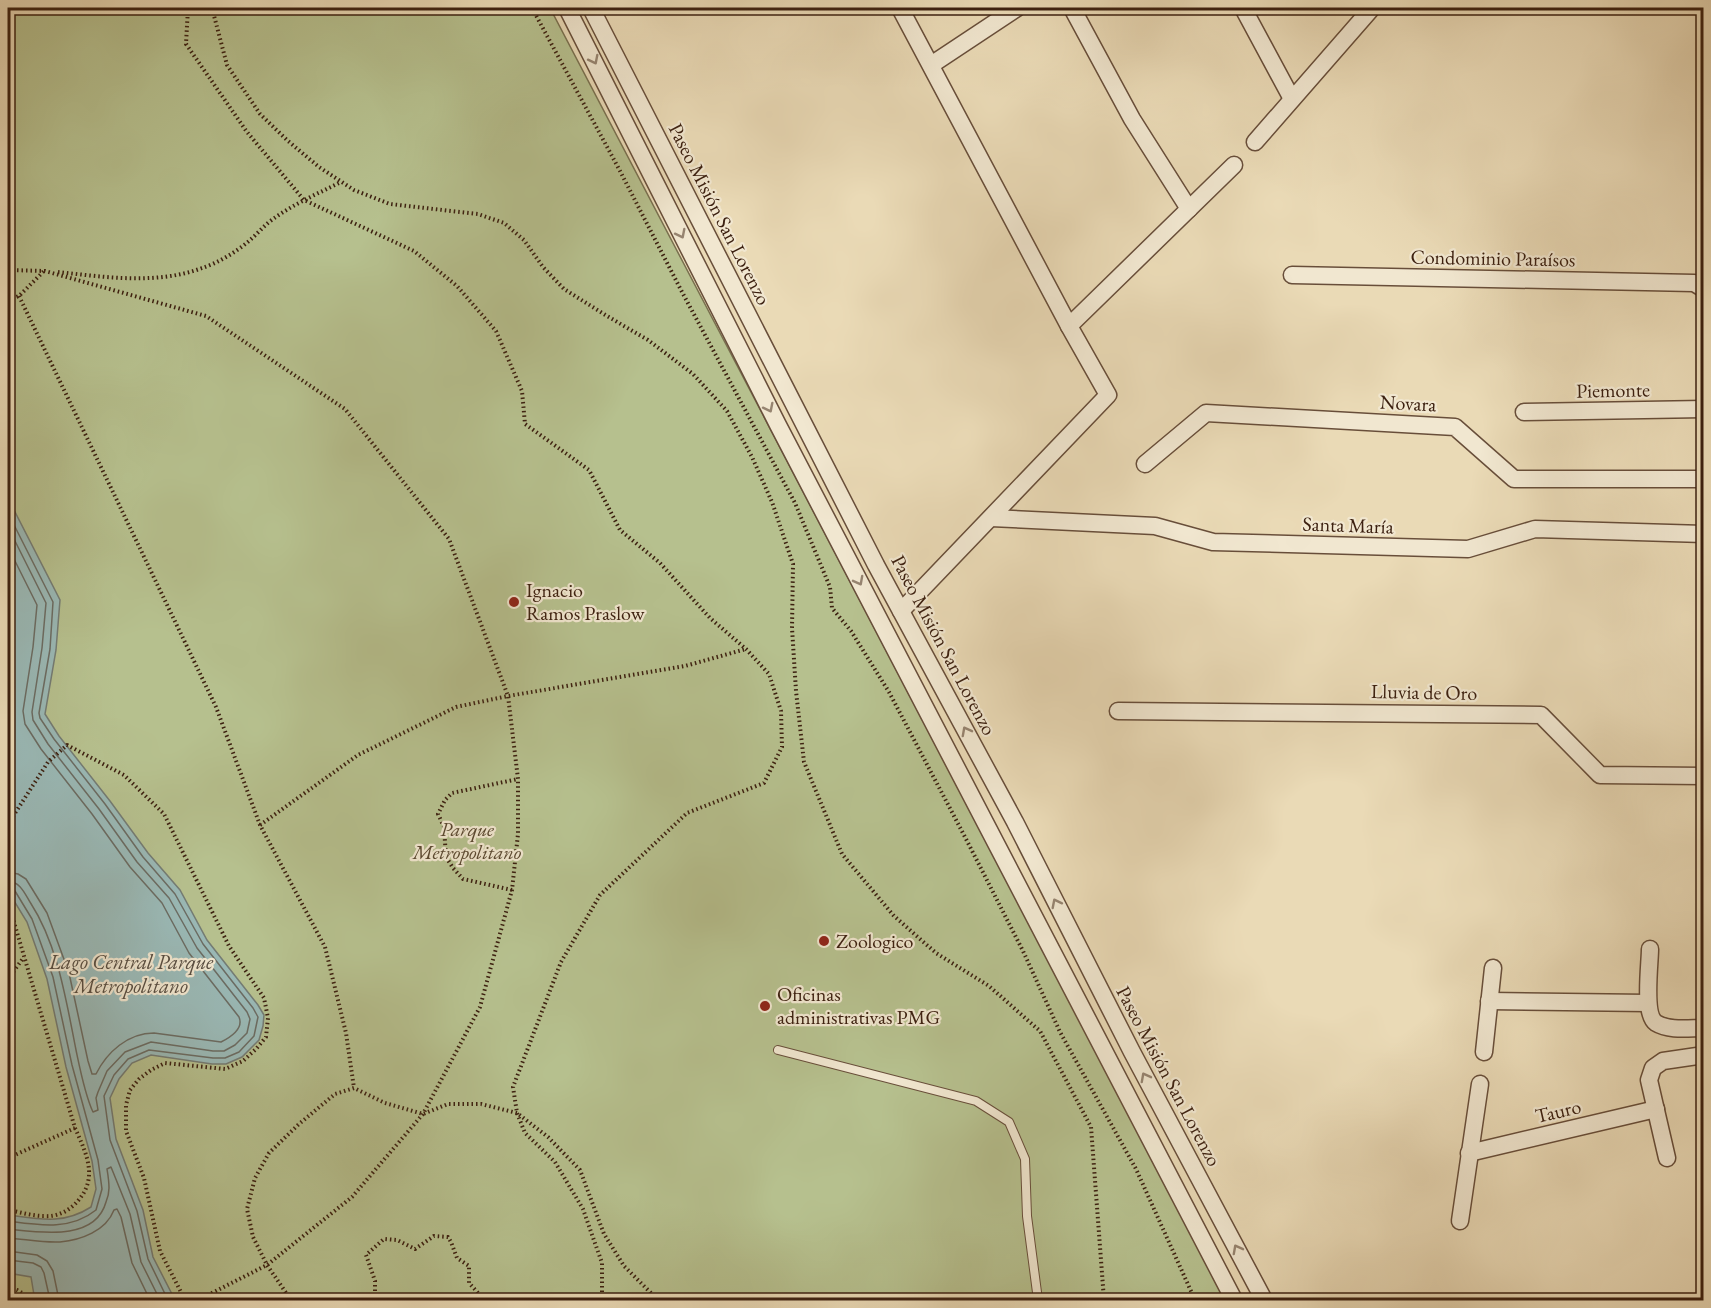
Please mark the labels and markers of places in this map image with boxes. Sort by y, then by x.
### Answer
place label: Ignacio Ramos Praslow [526,577,645,626]
marker: Ignacio Ramos Praslow [507,595,521,609]
place label: Zoologico [836,928,914,954]
marker: Zoologico [817,934,831,948]
place label: Oficinas administrativas PMG [777,981,940,1030]
marker: Oficinas administrativas PMG [758,999,772,1013]

